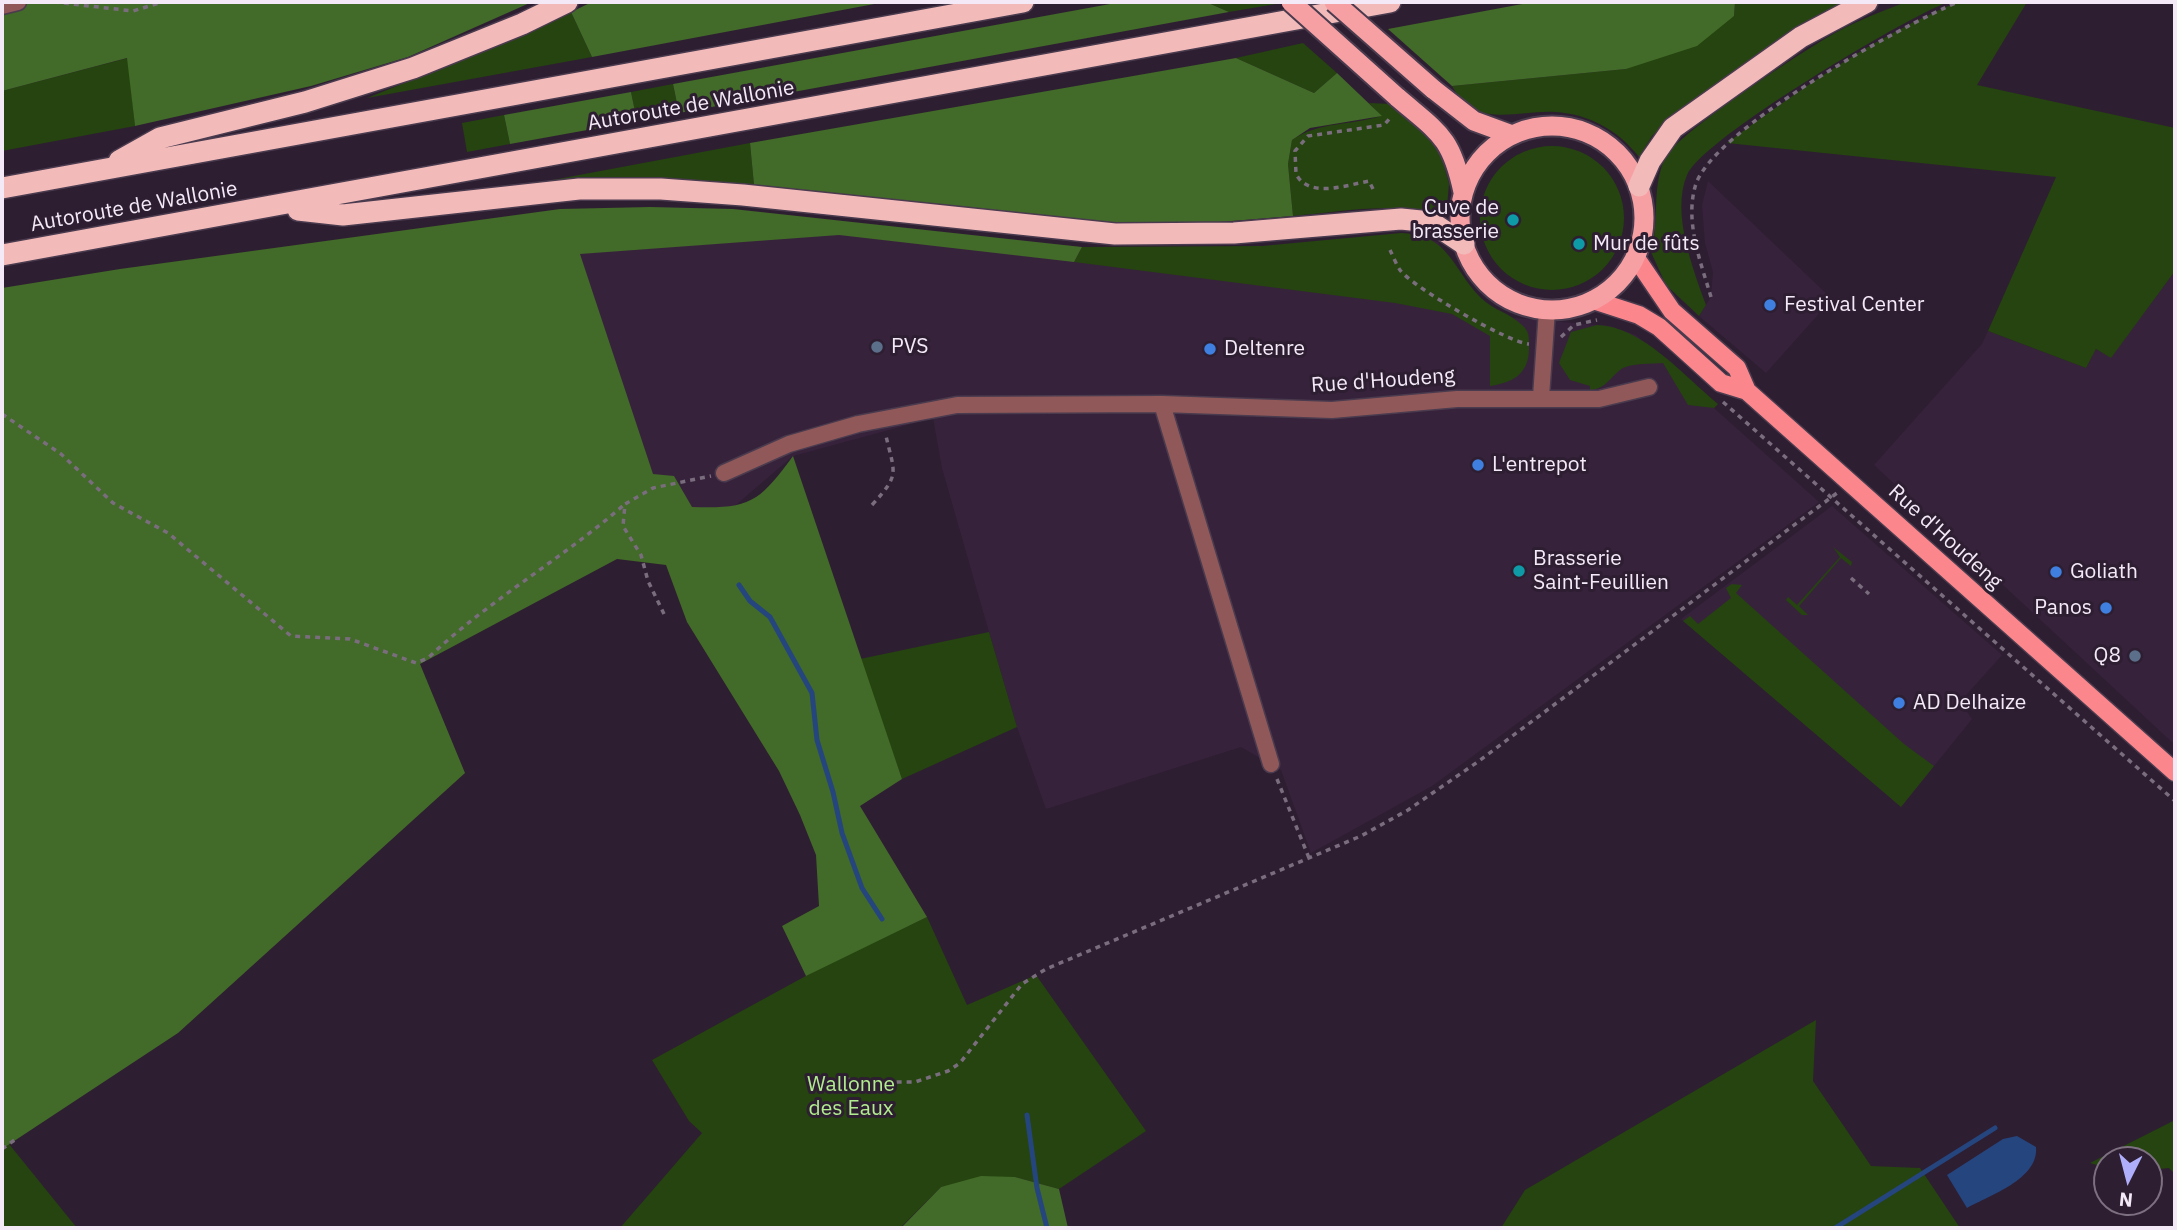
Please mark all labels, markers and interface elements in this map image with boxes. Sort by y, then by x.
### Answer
street label: Autoroute de Wallonie [586,75,796,137]
street label: Autoroute de Wallonie [29,176,239,238]
place label: Cuve de brasserie [1412,195,1499,245]
marker: Cuve de brasserie [1505,212,1521,228]
place label: Mur de fûts [1593,231,1700,257]
marker: Mur de fûts [1571,236,1587,252]
place label: Festival Center [1784,292,1924,318]
marker: Festival Center [1762,297,1778,313]
place label: PVS [891,334,929,360]
place label: Deltenre [1224,336,1305,362]
marker: PVS [869,339,885,355]
marker: Deltenre [1202,341,1218,357]
street label: Rue d'Houdeng [1310,363,1456,399]
place label: L'entrepot [1492,452,1587,478]
marker: L'entrepot [1470,457,1486,473]
street label: Rue d'Houdeng [1883,479,2007,595]
place label: Brasserie Saint-Feuillien [1533,546,1669,596]
place label: Goliath [2070,559,2138,585]
marker: Brasserie Saint-Feuillien [1511,563,1527,579]
marker: Goliath [2048,564,2064,580]
place label: Panos [2034,595,2092,621]
marker: Panos [2098,600,2114,616]
place label: Q8 [2094,643,2121,669]
marker: Q8 [2127,648,2143,664]
place label: AD Delhaize [1913,690,2026,716]
marker: AD Delhaize [1891,695,1907,711]
park label: Wallonne des Eaux [807,1072,895,1122]
north arrow [2093,1146,2163,1216]
text: N [2118,1187,2134,1213]

